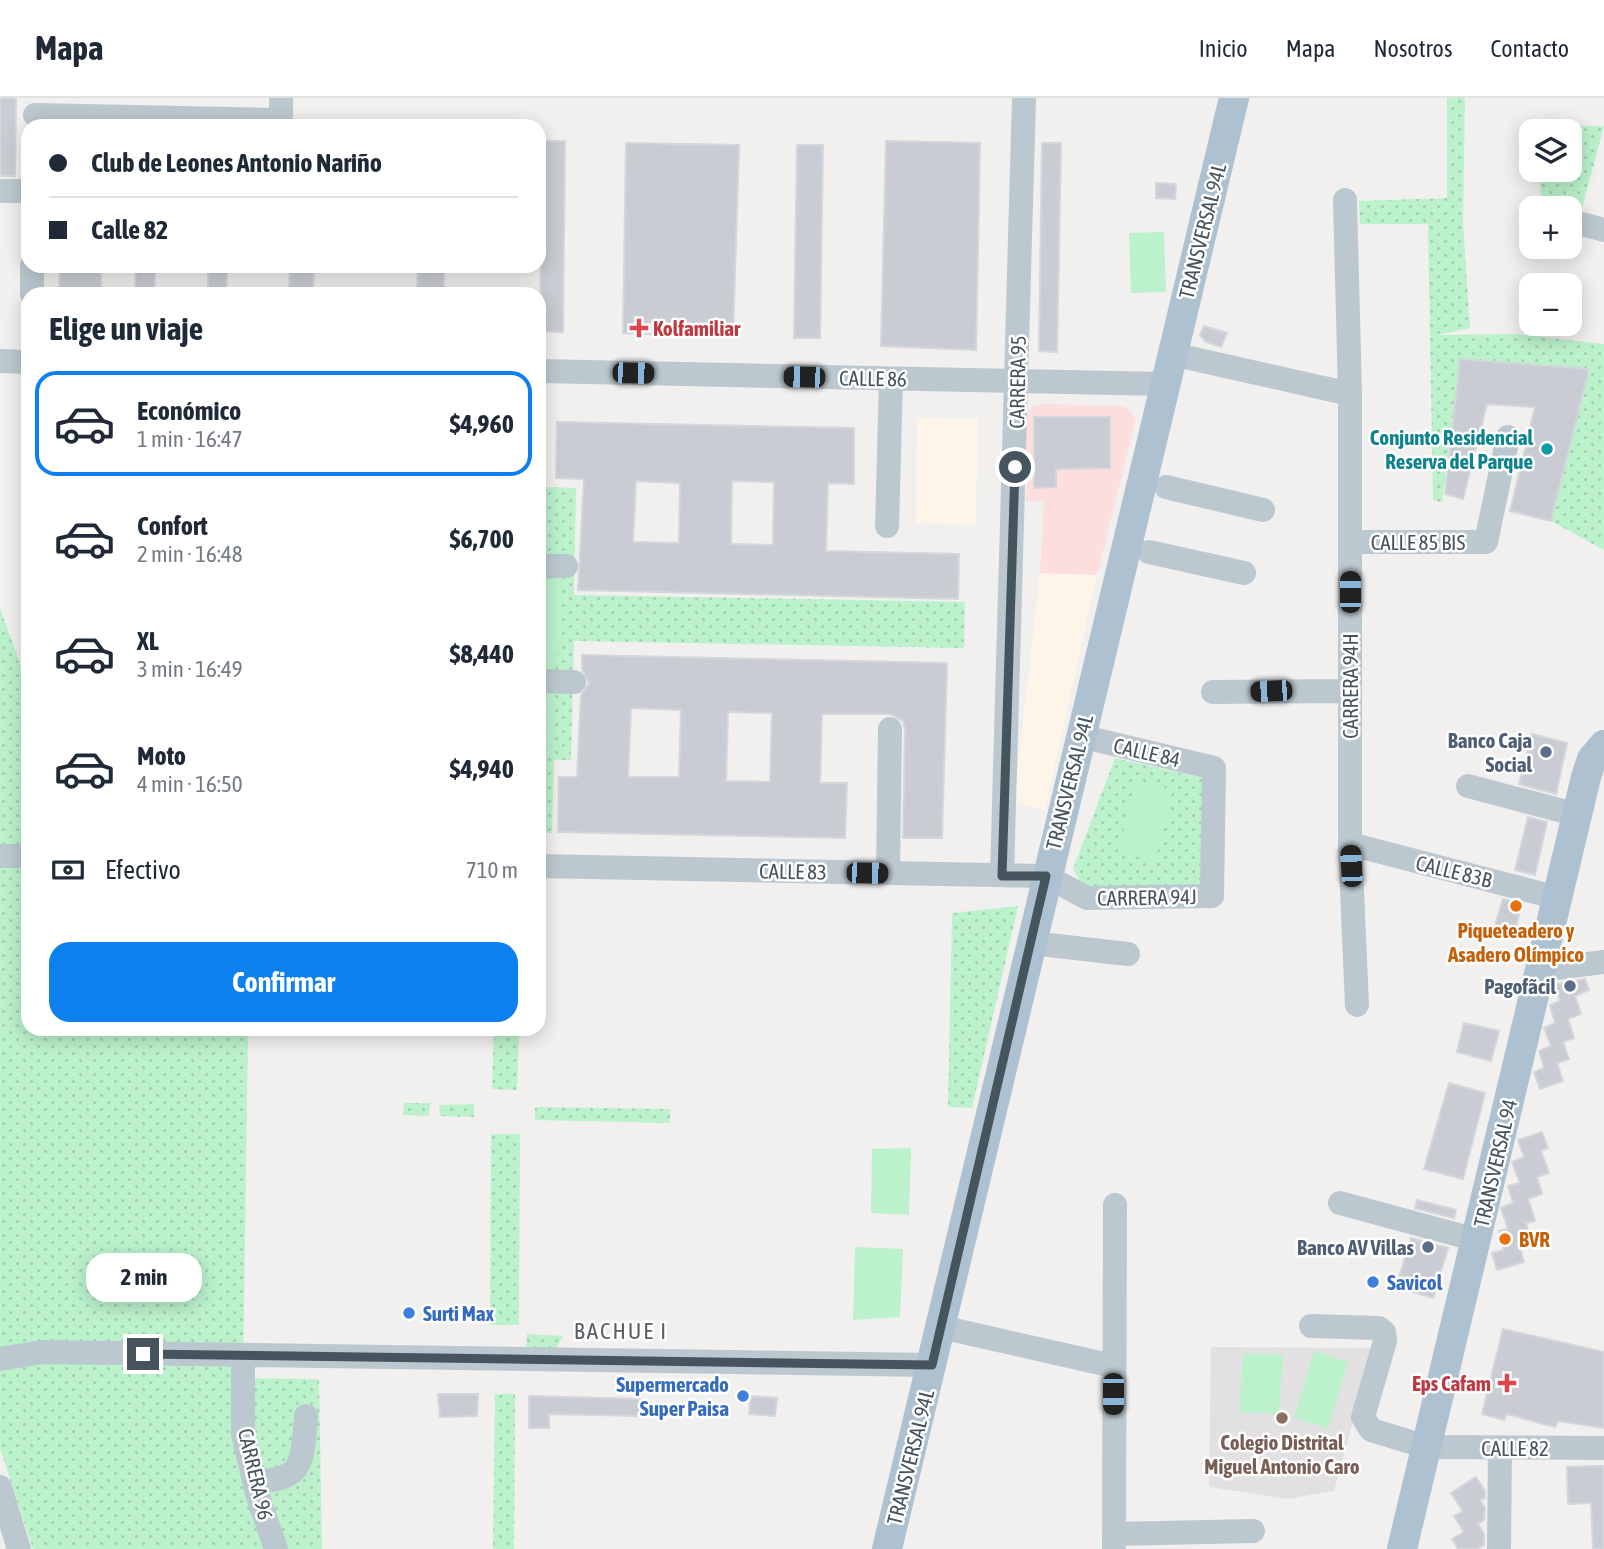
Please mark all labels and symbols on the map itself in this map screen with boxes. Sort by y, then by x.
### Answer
street label: TRANSVERSAL 94L [1174,161,1230,301]
place label: Kolfamiliar [653,316,741,340]
marker: Kolfamiliar [631,320,647,336]
street label: CARRERA 95 [1004,335,1030,429]
car [612,362,655,384]
street label: CALLE 86 [839,365,907,391]
car [783,366,826,388]
place label: Conjunto Residencial Reserva del Parque [1370,425,1533,473]
marker: Conjunto Residencial Reserva del Parque [1539,441,1555,457]
route start [999,451,1031,483]
street label: CALLE 85 BIS [1371,530,1465,554]
car [1340,571,1361,613]
street label: CARRERA 94H [1338,633,1362,739]
car [1250,680,1293,702]
street label: TRANSVERSAL 94L [1041,712,1097,852]
place label: Banco Caja Social [1448,728,1532,776]
street label: CALLE 84 [1111,733,1183,771]
marker: Banco Caja Social [1538,744,1554,760]
car [1340,844,1363,888]
street label: CALLE 83B [1413,850,1495,892]
street label: CALLE 83 [759,858,827,884]
car [846,862,889,884]
street label: CARRERA 94J [1097,884,1197,910]
marker: Piqueteadero y Asadero Olímpico [1508,898,1524,914]
place label: Piqueteadero y Asadero Olímpico [1447,918,1584,966]
place label: Pagofãcil [1484,974,1556,998]
marker: Pagofãcil [1562,978,1578,994]
street label: TRANSVERSAL 94 [1469,1096,1521,1229]
place label: BVR [1519,1227,1550,1251]
marker: BVR [1497,1231,1513,1247]
place label: Banco AV Villas [1297,1235,1415,1259]
marker: Banco AV Villas [1420,1239,1436,1255]
callout: 2 min [85,1252,201,1302]
place label: Savicol [1387,1270,1443,1294]
marker: Savicol [1365,1274,1381,1290]
place label: Surti Max [423,1301,495,1325]
marker: Surti Max [401,1305,417,1321]
district label: BACHUE I [574,1318,668,1344]
route end [127,1338,159,1370]
place label: Eps Cafam [1412,1371,1491,1395]
place label: Supermercado Super Paisa [616,1372,729,1420]
car [1103,1373,1124,1415]
marker: Eps Cafam [1497,1373,1517,1393]
street label: TRANSVERSAL 94L [882,1387,938,1527]
marker: Supermercado Super Paisa [735,1388,751,1404]
marker: Colegio Distrital Miguel Antonio Caro [1274,1410,1290,1426]
street label: CARRERA 96 [234,1426,278,1522]
place label: Colegio Distrital Miguel Antonio Caro [1204,1430,1360,1478]
street label: CALLE 82 [1481,1436,1549,1460]

